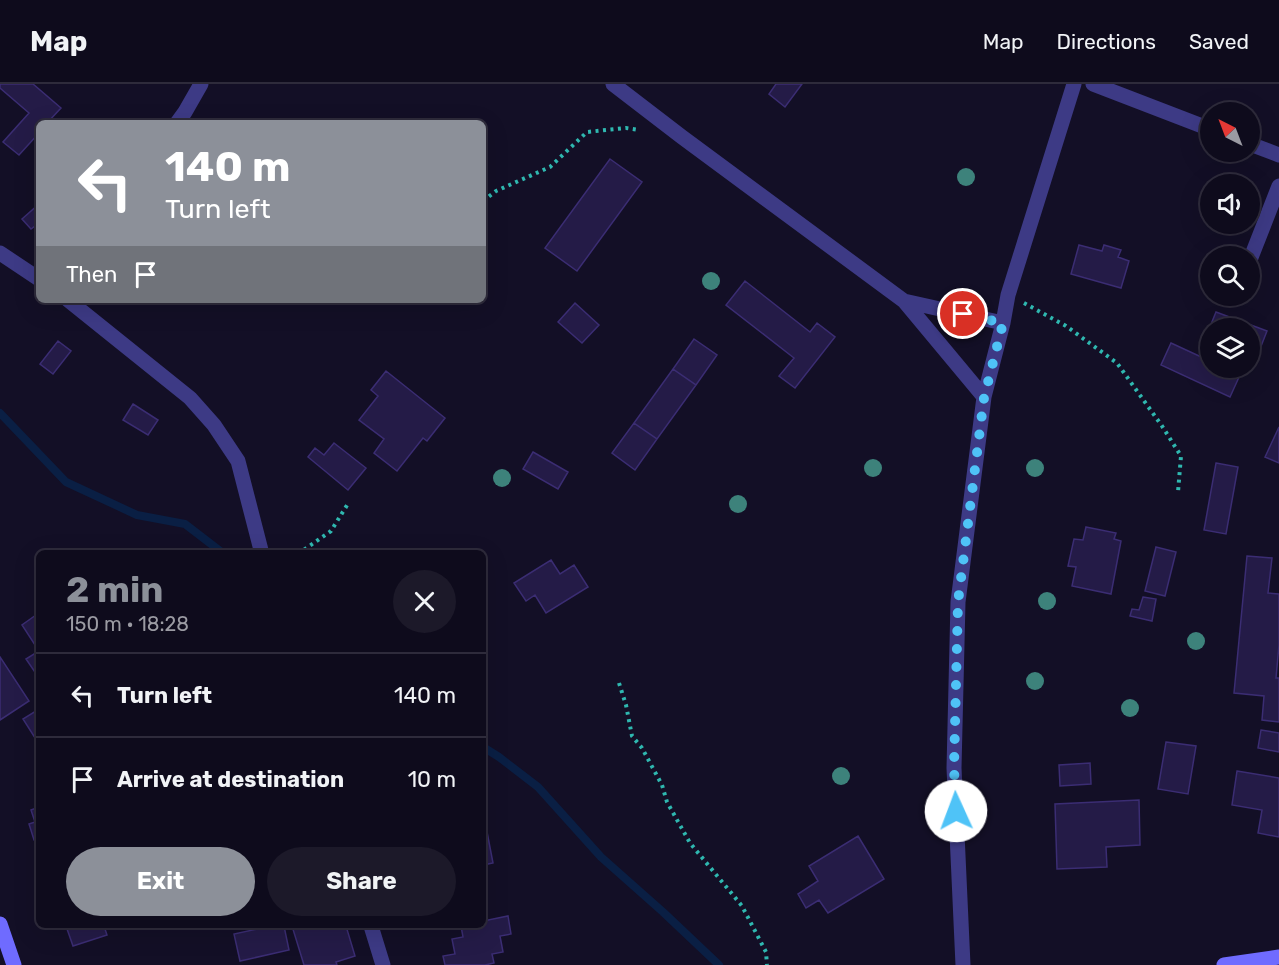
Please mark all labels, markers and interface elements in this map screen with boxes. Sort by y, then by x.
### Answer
text: Map [30,25,87,58]
text: Map [983,29,1024,54]
text: Directions [1057,29,1156,54]
text: Saved [1189,29,1249,54]
north arrow [1200,102,1260,162]
map controls [1200,102,1260,378]
text: 140 m [165,142,291,192]
icon: left [66,144,144,222]
button: sound [1200,174,1260,234]
text: Turn left [165,193,270,225]
button: search [1200,246,1260,306]
icon: arrive [129,258,162,291]
text: Then [66,261,117,288]
pin [937,288,988,339]
icon: arrive [946,297,979,330]
button: layers [1200,318,1260,378]
text: 2 min [66,568,164,611]
button: close [393,570,456,633]
text: 150 m · 18:28 [66,612,189,636]
icon: left [66,679,99,712]
text: Turn left [117,682,212,709]
text: 140 m [394,682,456,709]
icon: arrive [66,763,99,796]
text: Arrive at destination [117,766,344,793]
text: 10 m [408,766,456,793]
position arrow [924,779,988,843]
button: Exit [66,847,255,916]
button: Share [267,847,456,916]

